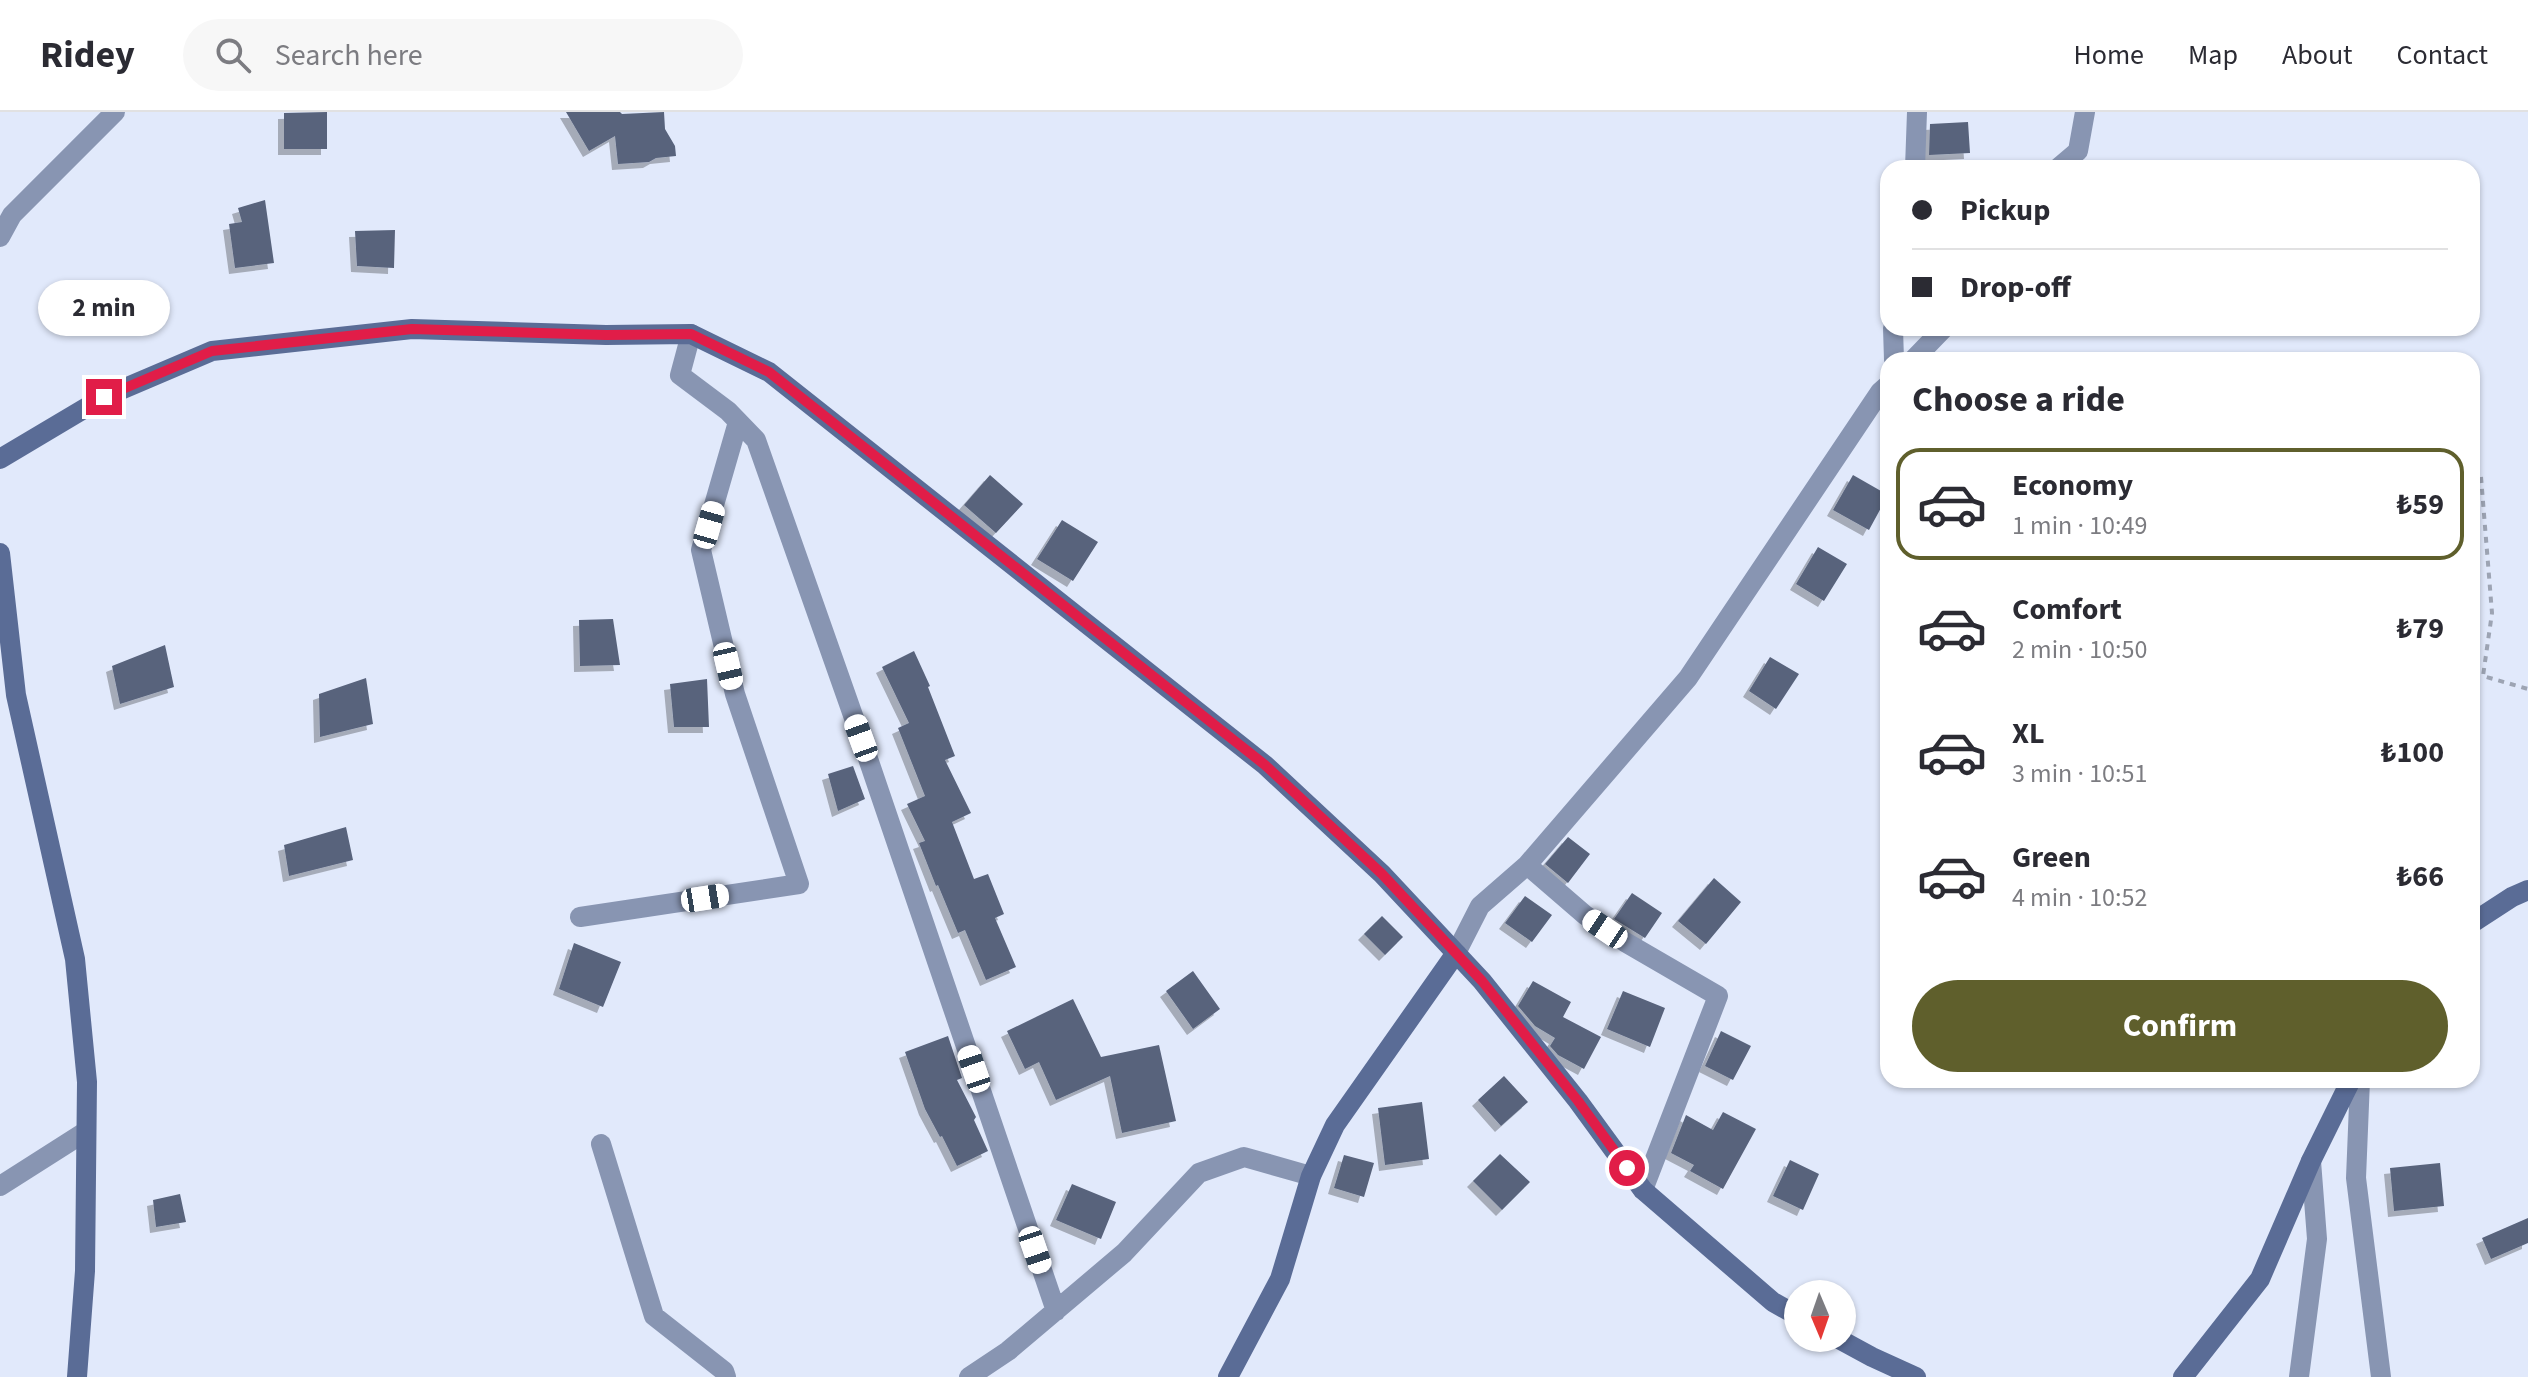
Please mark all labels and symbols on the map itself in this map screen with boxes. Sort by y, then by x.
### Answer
callout: 2 min [38,281,170,337]
route end [86,379,122,415]
car [691,499,727,551]
car [711,640,745,692]
car [842,711,880,765]
car [679,882,731,914]
car [1578,906,1632,952]
car [955,1042,993,1096]
route start [1609,1150,1645,1186]
car [1016,1223,1054,1277]
north arrow [1784,1280,1856,1352]

